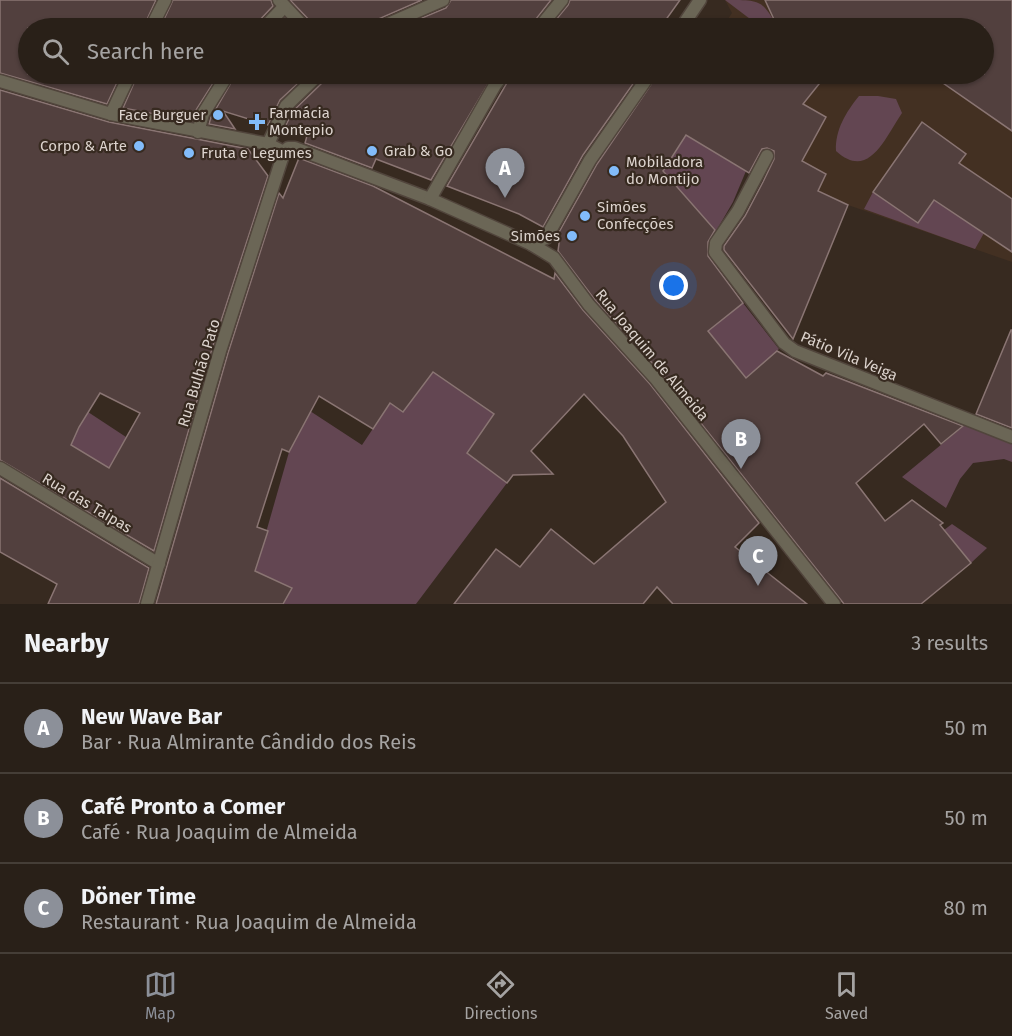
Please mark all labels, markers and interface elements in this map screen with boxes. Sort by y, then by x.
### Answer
search box [18,18,994,84]
icon: search [39,35,72,68]
text: Search here [87,38,205,65]
place label: Farmácia Montepio [269,104,334,139]
place label: Face Burguer [119,106,206,124]
marker: Face Burguer [211,108,225,122]
marker: Farmácia Montepio [250,115,264,129]
place label: Corpo & Arte [40,137,127,155]
marker: Corpo & Arte [132,139,146,153]
place label: Grab & Go [384,142,453,160]
place label: Fruta e Legumes [201,144,312,162]
marker: Grab & Go [365,144,379,158]
marker: Fruta e Legumes [182,146,196,160]
pin: A [486,148,524,198]
place label: Mobiladora do Montijo [626,153,703,188]
marker: Mobiladora do Montijo [607,164,621,178]
place label: Simões Confecções [597,198,673,233]
marker: Simões Confecções [578,209,592,223]
place label: Simões [511,227,560,245]
marker: Simões [565,229,579,243]
your location [659,271,688,300]
street label: Rua Joaquim de Almeida [592,285,712,425]
street label: Rua Bulhão Pato [174,317,224,429]
street label: Pátio Vila Veiga [798,327,900,385]
pin: B [722,420,760,469]
street label: Rua das Taipas [39,469,135,537]
pin: C [738,536,777,586]
text: Nearby [24,628,109,659]
text: 3 results [911,631,988,655]
text: New Wave Bar [81,703,222,730]
text: A [38,716,49,740]
text: 50 m [944,716,988,740]
text: Bar · Rua Almirante Cândido dos Reis [81,730,416,754]
text: Café Pronto a Comer [81,793,285,820]
text: B [37,806,50,830]
text: 50 m [944,806,988,830]
text: Café · Rua Joaquim de Almeida [81,820,358,844]
text: Döner Time [81,883,196,910]
text: C [38,896,49,920]
text: 80 m [943,896,988,920]
text: Restaurant · Rua Joaquim de Almeida [81,910,417,934]
tab: Map [144,968,177,1023]
tab: Directions [464,968,538,1023]
tab: Saved [825,968,868,1023]

